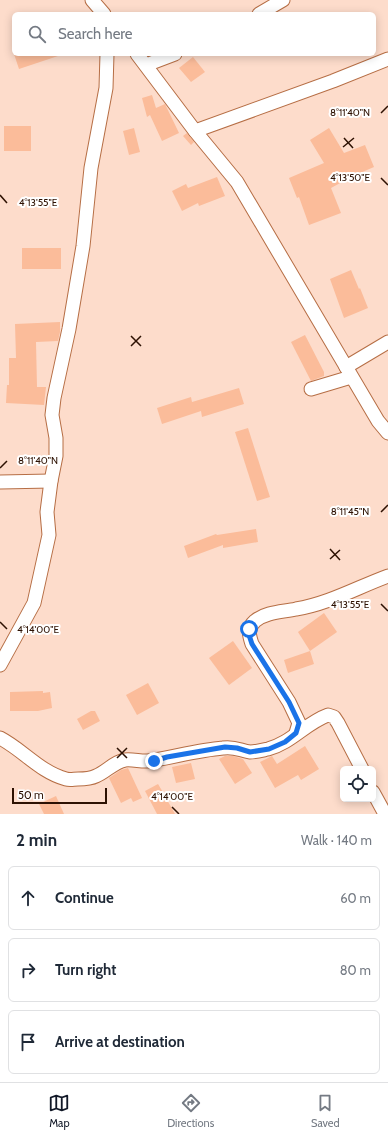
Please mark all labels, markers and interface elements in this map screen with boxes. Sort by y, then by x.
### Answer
search box [12,12,376,56]
icon: search [26,23,48,45]
text: Search here [58,25,133,43]
text: 8°11'40"N [330,106,370,119]
text: 4°13'50"E [330,171,371,184]
text: 4°13'55"E [19,196,58,209]
text: 8°11'40"N [18,454,58,467]
text: 8°11'45"N [331,505,369,518]
text: 4°13'55"E [331,598,370,611]
route start [240,620,258,638]
text: 4°14'00"E [17,623,59,636]
route end [145,752,163,770]
map controls [340,766,376,802]
button: locate [340,766,376,802]
scale bar [12,786,107,805]
text: 50 m [18,788,44,802]
text: 4°14'00"E [151,790,193,803]
text: 2 min [16,830,57,850]
text: Walk · 140 m [301,832,372,848]
icon: ahead [17,887,39,909]
text: Continue [55,889,114,907]
text: 60 m [340,890,371,906]
icon: right [17,959,39,981]
text: Turn right [55,961,116,979]
text: 80 m [340,962,371,978]
icon: arrive [17,1031,39,1053]
text: Arrive at destination [55,1033,185,1051]
tab: Map [48,1092,70,1130]
tab: Directions [167,1092,214,1130]
tab: Saved [311,1092,340,1130]

